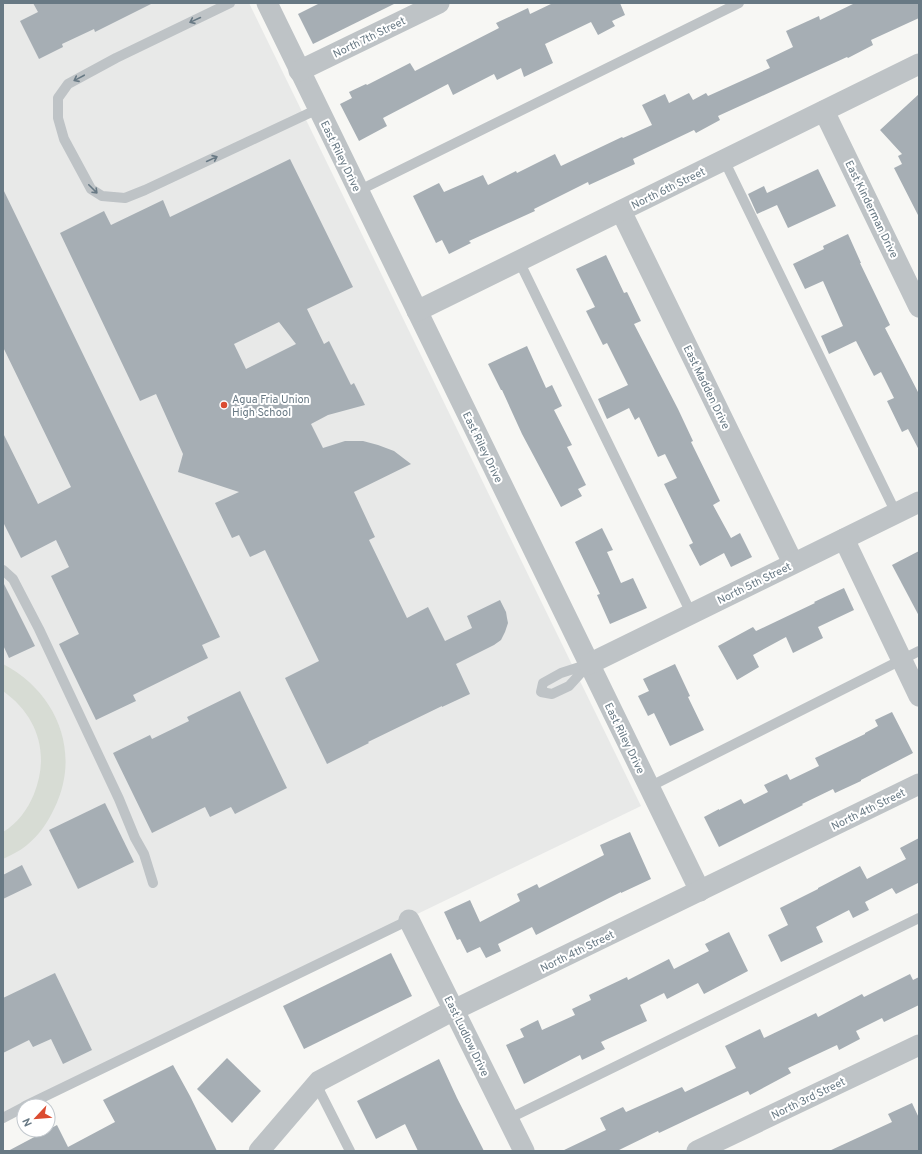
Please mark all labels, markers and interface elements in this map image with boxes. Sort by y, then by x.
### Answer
street label: North 7th Street [331,14,408,62]
one-way arrow [189,17,201,24]
one-way arrow [73,75,85,82]
street label: East Riley Drive [317,119,363,194]
one-way arrow [206,155,218,162]
street label: East Kinderman Drive [841,158,901,261]
street label: North 6th Street [629,165,708,213]
one-way arrow [89,184,98,194]
street label: East Madden Drive [680,343,733,432]
place label: Agua Fria Union High School [232,393,310,420]
marker: Agua Fria Union High School [219,400,229,410]
street label: East Riley Drive [459,410,505,485]
street label: North 5th Street [715,560,794,608]
street label: East Riley Drive [601,701,647,776]
street label: North 4th Street [829,786,908,834]
street label: North 4th Street [538,928,617,976]
street label: East Ludlow Drive [441,994,492,1079]
street label: North 3rd Street [769,1075,848,1123]
north arrow [16,1098,56,1138]
text: N [20,1115,36,1129]

